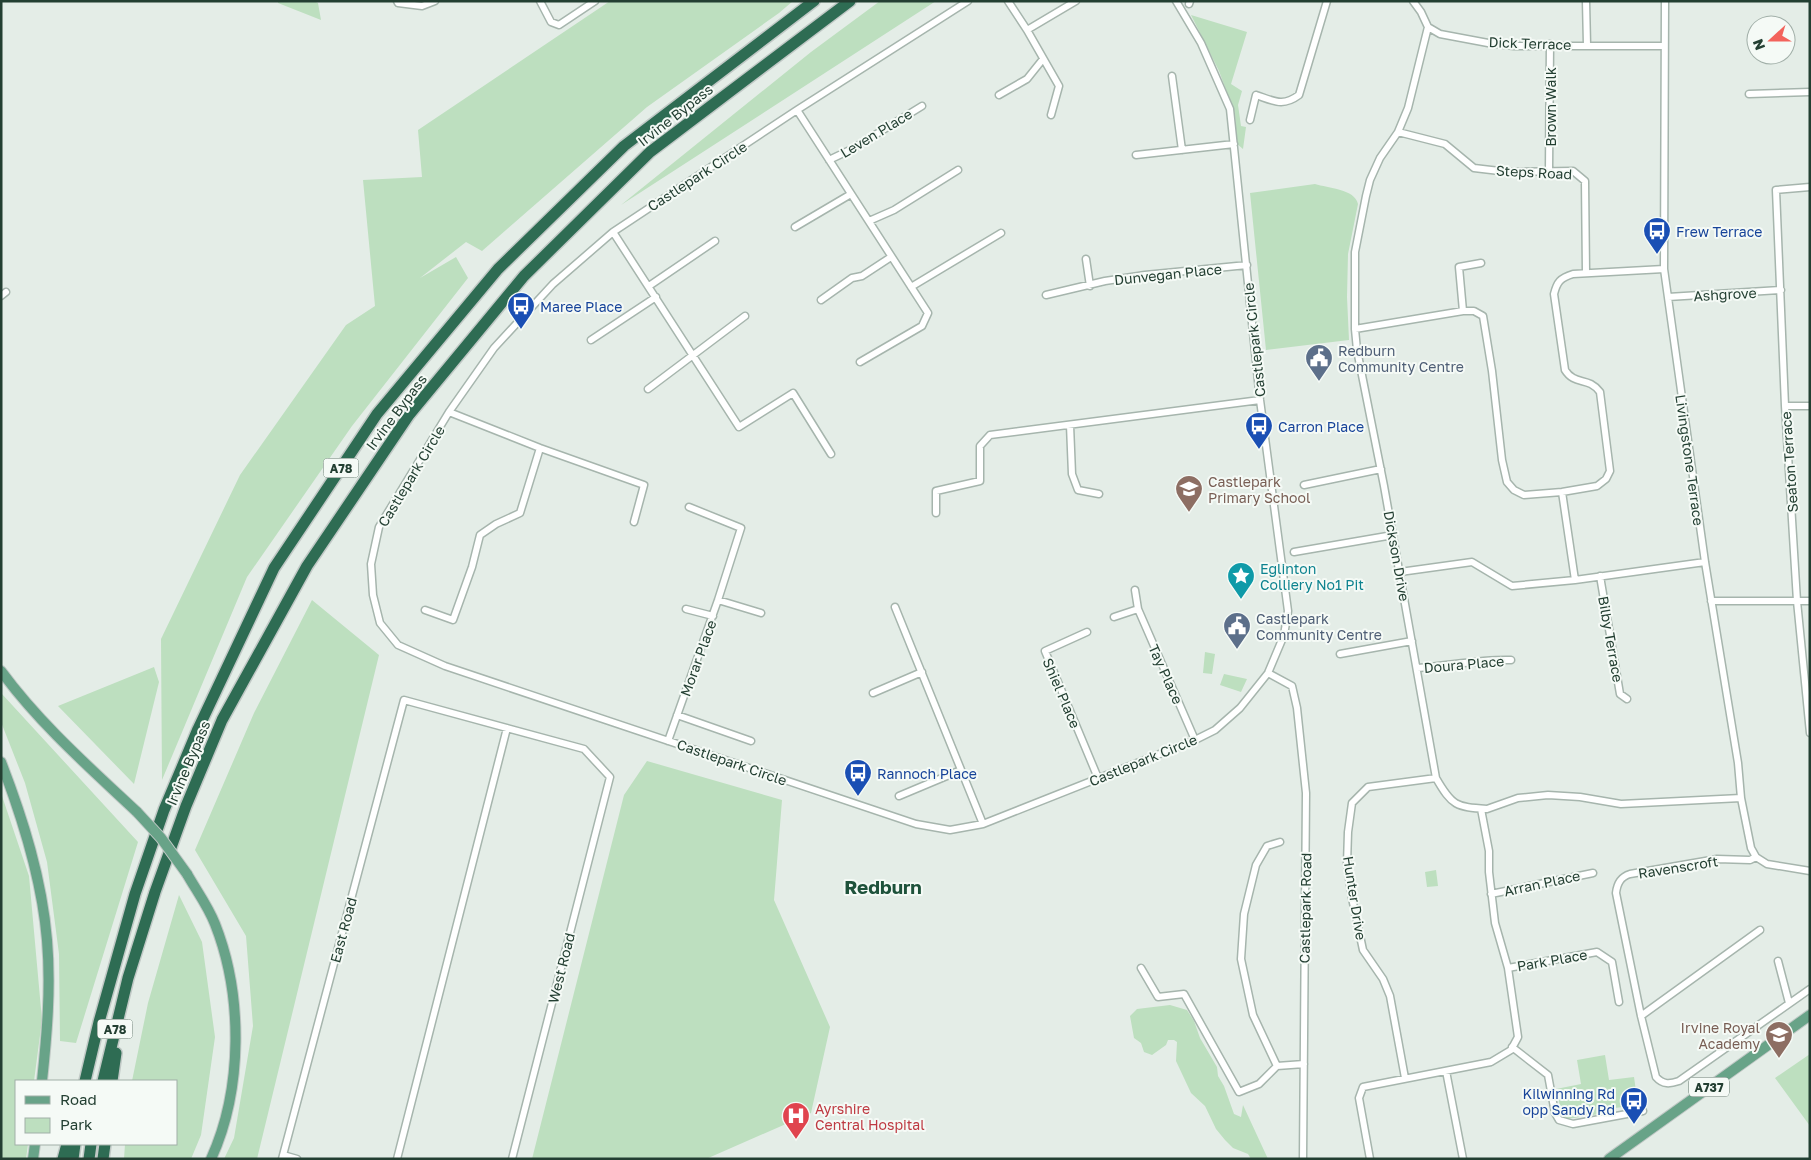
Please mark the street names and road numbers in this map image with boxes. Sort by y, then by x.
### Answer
street label: Dick Terrace [1488,33,1572,53]
street label: Brown Walk [1542,67,1559,147]
street label: Irvine Bypass [634,80,716,150]
street label: Leven Place [837,105,915,161]
street label: Castlepark Circle [644,138,750,214]
street label: Steps Road [1495,162,1573,182]
street label: Dunvegan Place [1113,260,1223,288]
street label: Castlepark Circle [1240,282,1268,398]
street label: Ashgrove [1693,284,1757,304]
street label: Irvine Bypass [362,371,430,453]
street label: Livingstone Terrace [1672,393,1708,527]
street label: Seaton Terrace [1777,411,1801,513]
street label: Castlepark Circle [374,422,448,530]
road number: A78 [324,458,358,478]
street label: Dickson Drive [1381,509,1413,603]
street label: Bilby Terrace [1595,595,1627,683]
street label: Morar Place [676,618,720,698]
street label: Tay Place [1145,641,1187,707]
street label: Doura Place [1423,652,1505,676]
street label: Shiel Place [1040,655,1084,731]
street label: Irvine Bypass [162,718,214,808]
street label: Castlepark Circle [1087,731,1199,789]
street label: Castlepark Circle [675,735,789,789]
street label: Ravenscroft [1637,852,1719,882]
street label: Castlepark Road [1296,853,1314,963]
street label: Hunter Drive [1340,855,1370,941]
street label: Arran Place [1502,867,1582,899]
street label: East Road [326,895,360,965]
street label: West Road [544,931,578,1005]
street label: Park Place [1516,945,1588,975]
road number: A78 [98,1020,132,1038]
road number: A737 [1689,1078,1729,1096]

